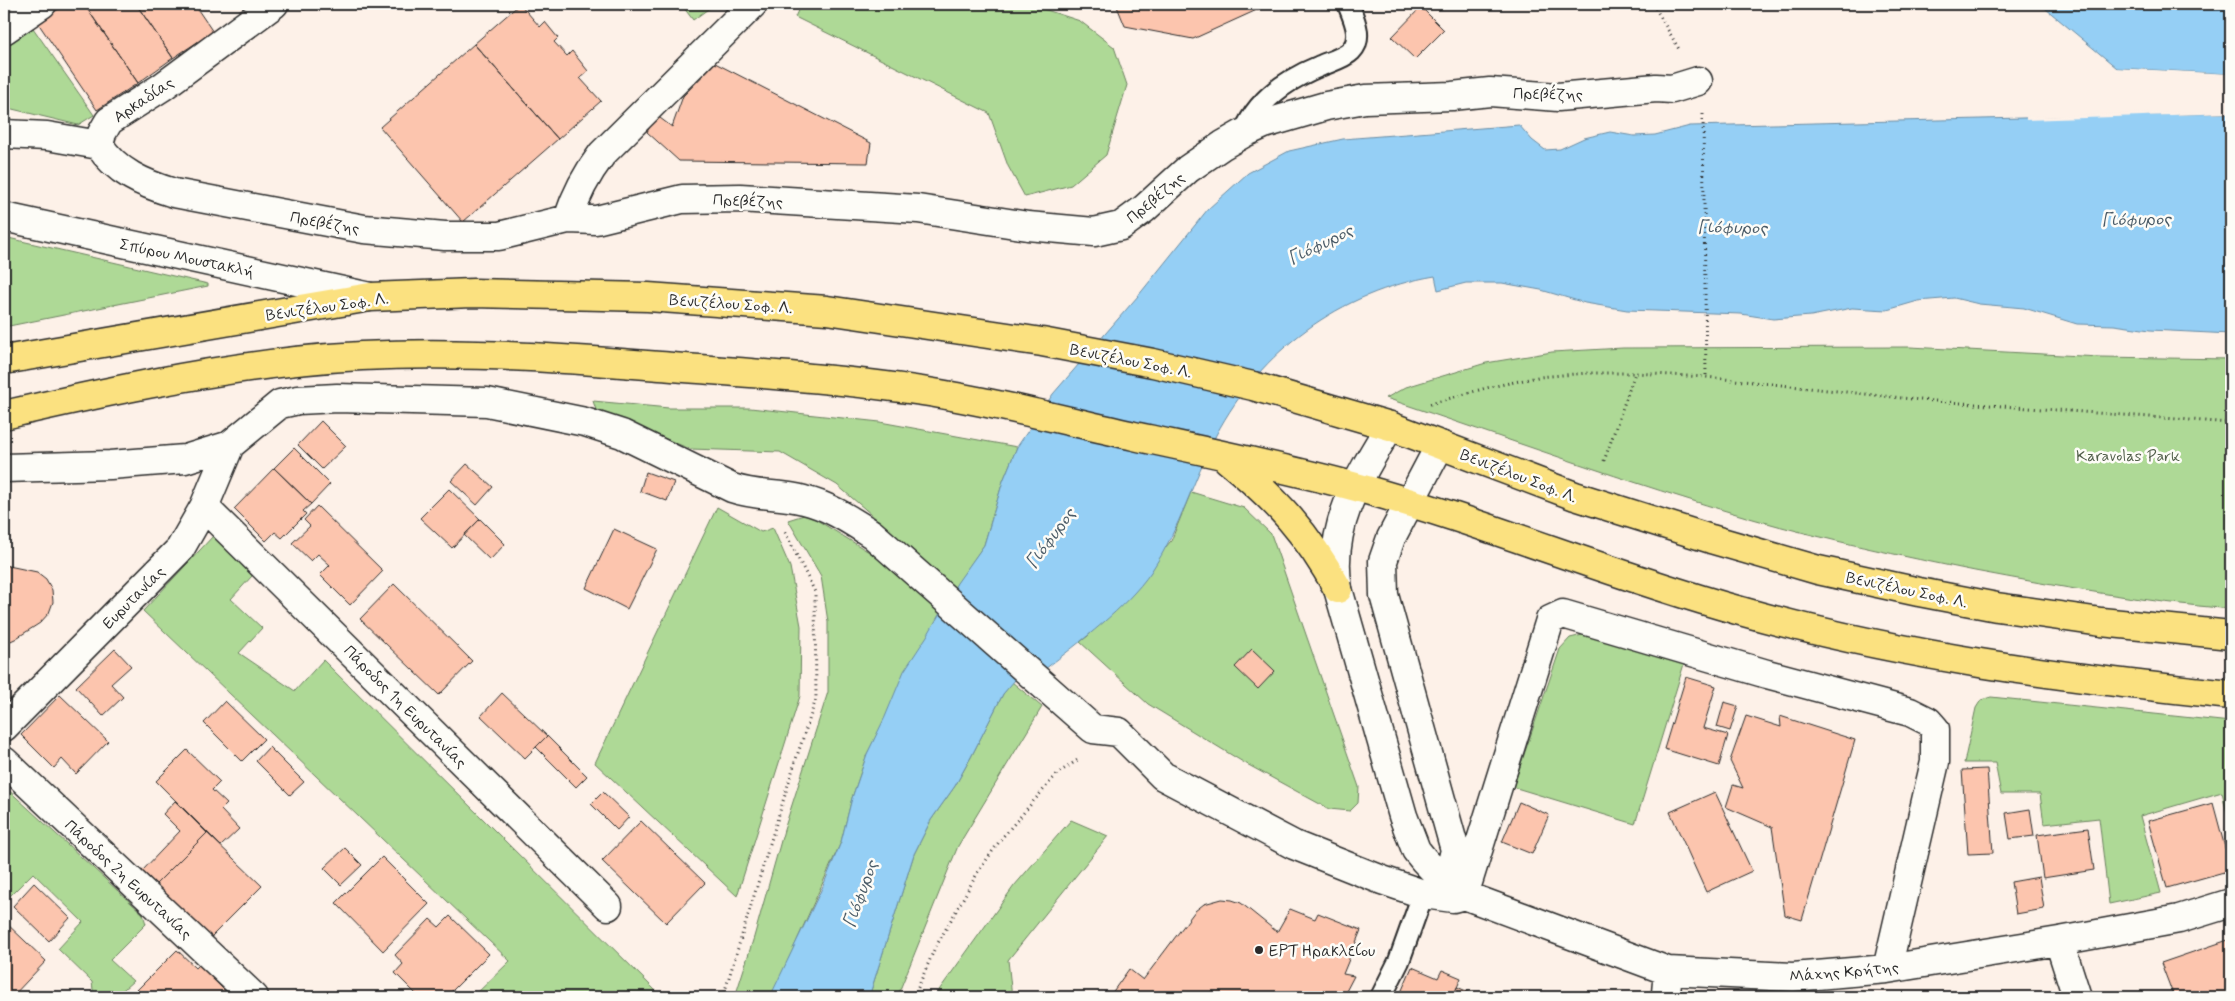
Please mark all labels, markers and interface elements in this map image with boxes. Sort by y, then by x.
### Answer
street label: Αρκαδίας [110,72,178,128]
street label: Πρεβέζης [1513,82,1583,106]
street label: Πρεβέζης [1122,167,1189,229]
street label: Πρεβέζης [713,189,783,213]
street label: Πρεβέζης [289,206,361,240]
water label: Γιόφυρος [2101,207,2172,233]
water label: Γιόφυρος [1697,215,1768,241]
water label: Γιόφυρος [1284,218,1358,271]
street label: Σπύρου Μουστακλή [118,234,256,283]
street label: Βενιζέλου Σοφ. Λ. [265,288,390,326]
street label: Βενιζέλου Σοφ. Λ. [669,289,793,319]
street label: Βενιζέλου Σοφ. Λ. [1068,338,1193,384]
street label: Βενιζέλου Σοφ. Λ. [1457,444,1580,508]
park label: Karavolas Park [2076,446,2180,467]
water label: Γιόφυρος [1020,502,1082,574]
street label: Ευρυτανίας [98,562,170,634]
street label: Βενιζέλου Σοφ. Λ. [1844,566,1969,614]
street label: Πάροδος 1η Ευρυτανίας [339,641,471,773]
street label: Πάροδος 2η Ευρυτανίας [60,815,196,945]
water label: Γιόφυρος [838,856,885,931]
place label: ΕΡΤ Ηρακλείου [1269,941,1375,962]
marker: ΕΡΤ Ηρακλείου [1253,944,1265,956]
street label: Μάχης Κρήτης [1789,957,1900,988]

